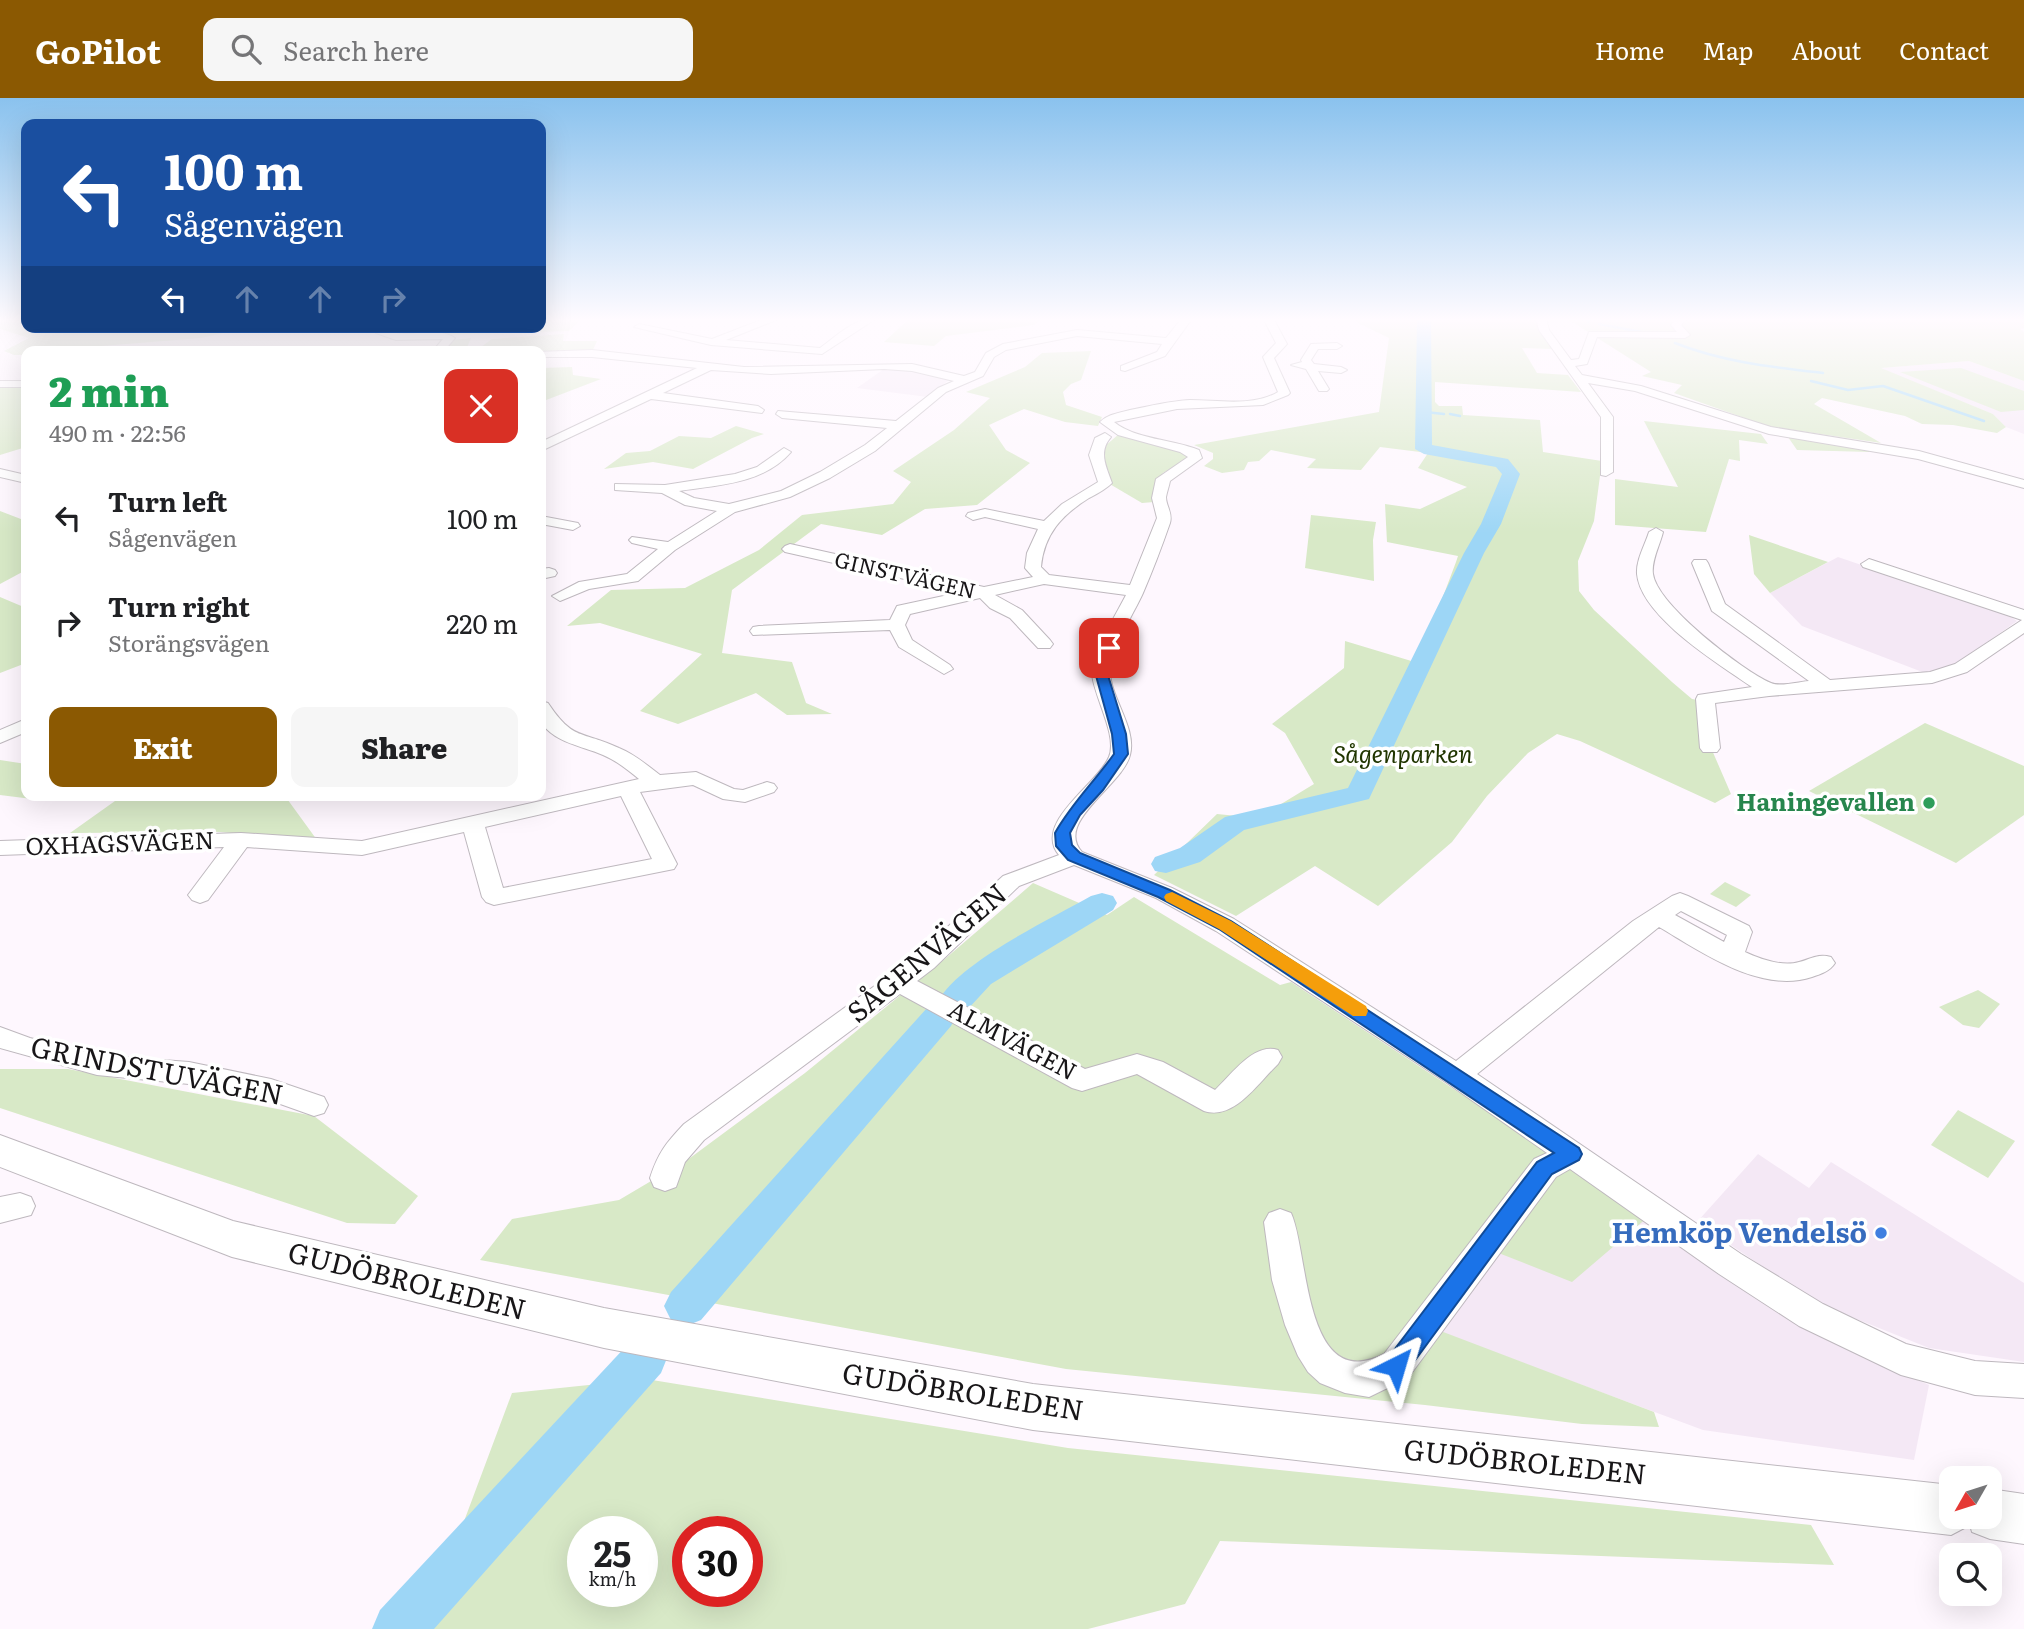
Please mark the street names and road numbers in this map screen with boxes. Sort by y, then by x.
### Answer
street label: GINSTVÄGEN [832,542,979,605]
street label: OXHAGSVÄGEN [25,821,215,862]
street label: SÅGENVÄGEN [836,872,1015,1031]
street label: ALMVÄGEN [943,990,1084,1087]
street label: GRINDSTUVÄGEN [27,1024,287,1114]
street label: GUDÖBROLEDEN [284,1229,531,1329]
street label: GUDÖBROLEDEN [840,1350,1087,1430]
street label: GUDÖBROLEDEN [1402,1426,1649,1494]

